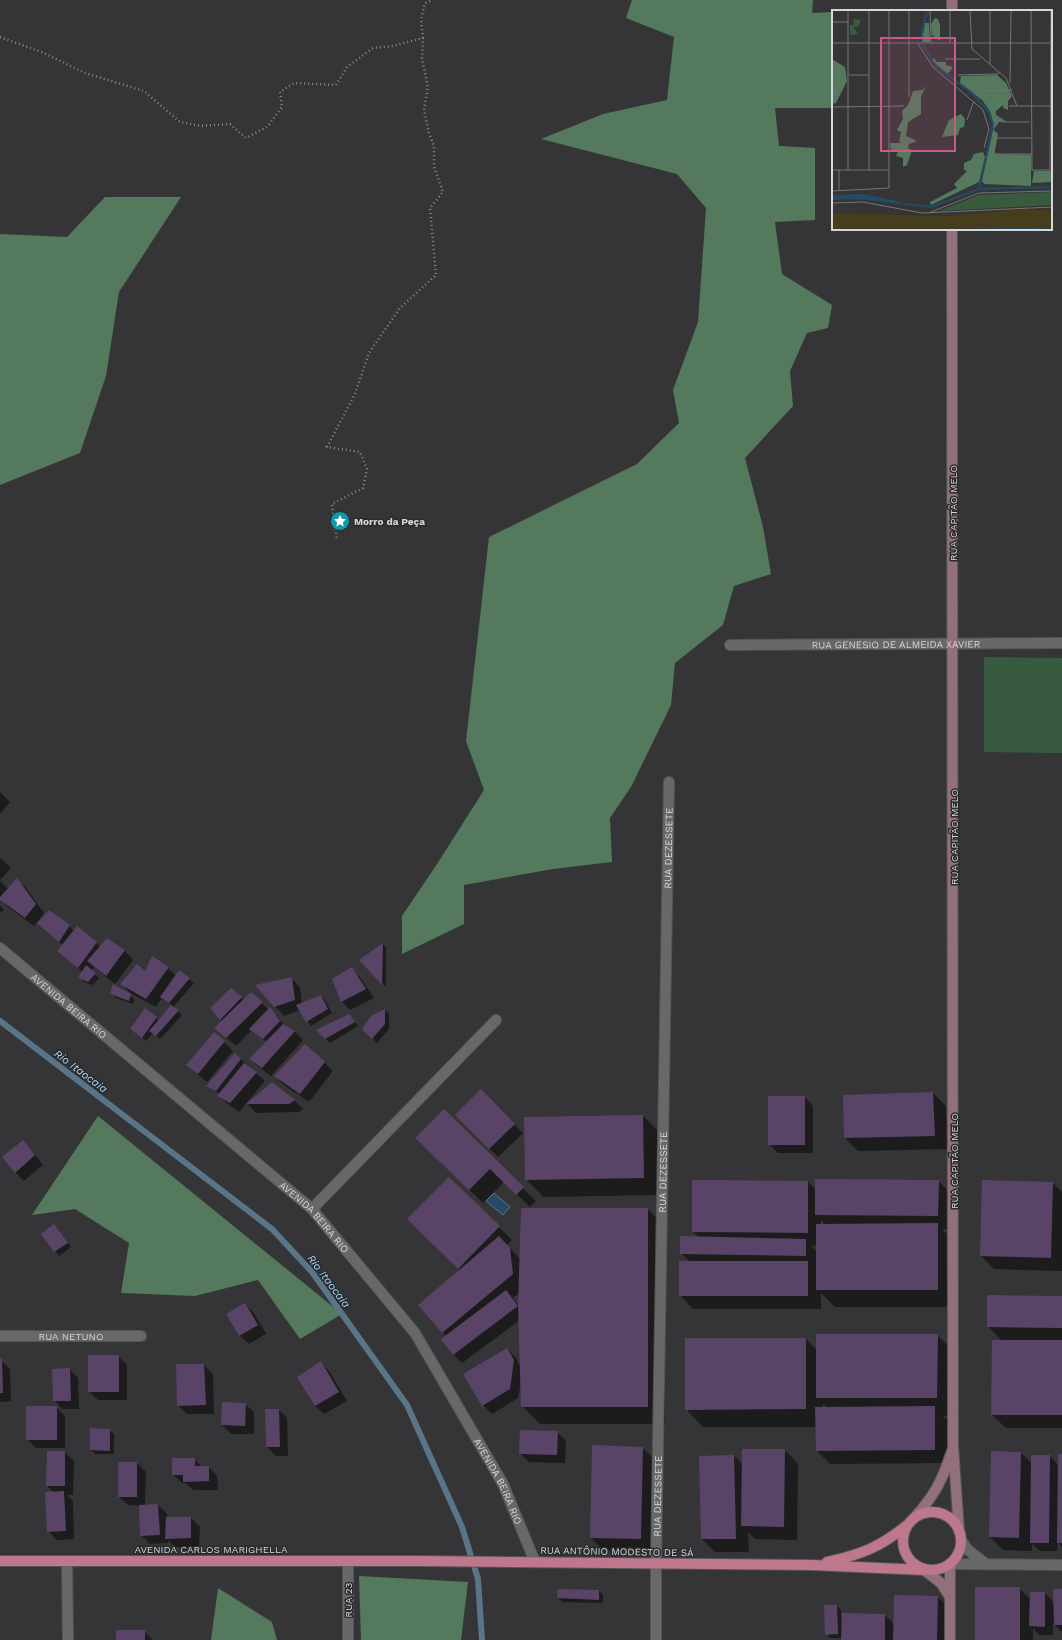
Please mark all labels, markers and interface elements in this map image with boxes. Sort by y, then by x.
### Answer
inset map [832,10,1052,230]
street label: RUA CAPITÃO MELO [948,465,959,561]
place icon: Morro da Peça [329,510,351,532]
place label: Morro da Peça [354,516,425,527]
street label: RUA GENESIO DE ALMEIDA XAVIER [812,638,981,651]
street label: RUA CAPITÃO MELO [949,789,960,885]
street label: RUA DEZESSETE [662,807,675,889]
street label: AVENIDA BEIRA RIO [29,971,109,1041]
water label: Rio Itaocaia [52,1047,110,1096]
street label: RUA CAPITÃO MELO [949,1113,960,1209]
street label: RUA DEZESSETE [657,1131,669,1213]
street label: AVENIDA BEIRA RIO [277,1179,351,1255]
water label: Rio Itaocaia [304,1252,353,1311]
street label: RUA NETUNO [39,1331,103,1342]
street label: AVENIDA BEIRA RIO [471,1436,524,1526]
street label: RUA DEZESSETE [651,1455,664,1537]
street label: AVENIDA CARLOS MARIGHELLA [134,1544,288,1555]
street label: RUA ANTÔNIO MODESTO DE SÁ [540,1545,694,1558]
street label: RUA 23 [343,1582,354,1617]

